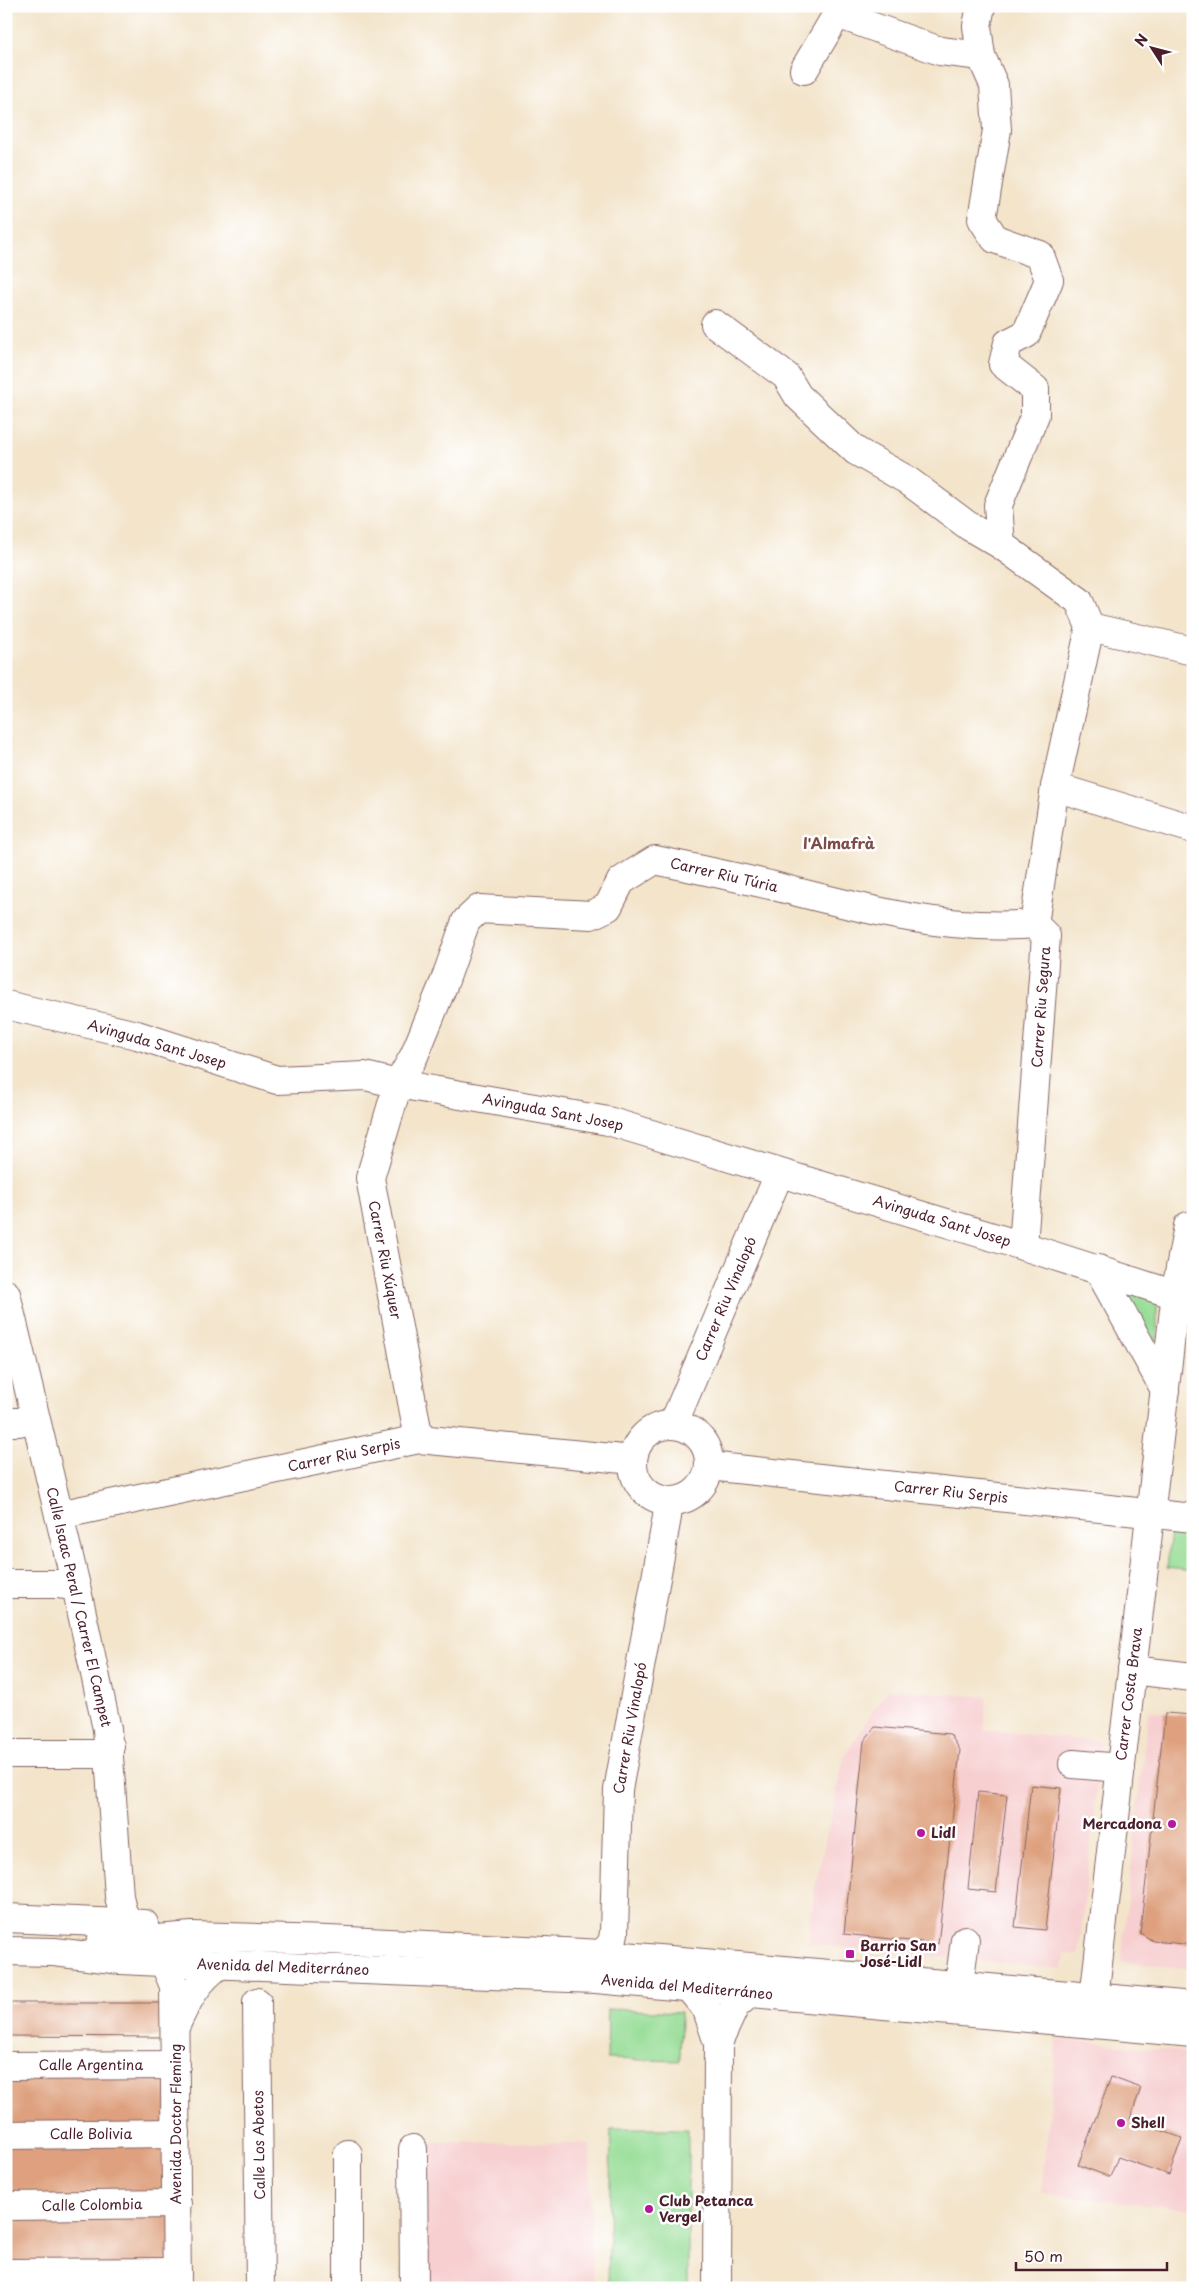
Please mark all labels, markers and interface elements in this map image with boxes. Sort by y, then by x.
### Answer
north arrow [1126,22,1176,72]
text: N [1129,29,1153,51]
district label: l'Almafrà [803,831,876,854]
street label: Carrer Riu Túria [668,852,780,897]
street label: Carrer Riu Segura [1026,945,1055,1068]
street label: Avinguda Sant Josep [85,1014,229,1073]
street label: Avinguda Sant Josep [481,1088,625,1135]
street label: Avinguda Sant Josep [871,1190,1014,1252]
street label: Carrer Riu Xúquer [364,1199,407,1322]
street label: Carrer Riu Vinalopó [690,1233,761,1364]
street label: Carrer Riu Serpis [286,1432,402,1477]
street label: Carrer Riu Serpis [893,1475,1009,1508]
street label: Calle Isaac Peral / Carrer El Campet [42,1485,117,1729]
street label: Carrer Costa Brava [1110,1626,1147,1762]
street label: Carrer Riu Vinalopó [608,1660,651,1795]
place label: Mercadona [1082,1813,1163,1834]
marker: Mercadona [1166,1818,1178,1830]
place label: Lidl [931,1822,956,1843]
marker: Lidl [915,1827,927,1839]
place label: Barrio San José-Lidl [860,1935,937,1972]
marker: Barrio San José-Lidl [844,1948,856,1960]
street label: Avenida del Mediterráneo [197,1953,370,1980]
street label: Avenida del Mediterráneo [600,1969,774,2004]
street label: Avenida Doctor Fleming [165,2044,186,2204]
street label: Calle Argentina [39,2054,144,2075]
street label: Calle Los Abetos [247,2090,270,2200]
place label: Shell [1131,2112,1165,2133]
marker: Shell [1115,2117,1127,2129]
street label: Calle Bolivia [50,2123,132,2144]
place label: Club Petanca Vergel [659,2190,754,2227]
street label: Calle Colombia [41,2193,143,2216]
marker: Club Petanca Vergel [643,2203,655,2215]
scale bar [1016,2239,1168,2271]
text: 50 m [1024,2244,1063,2267]

